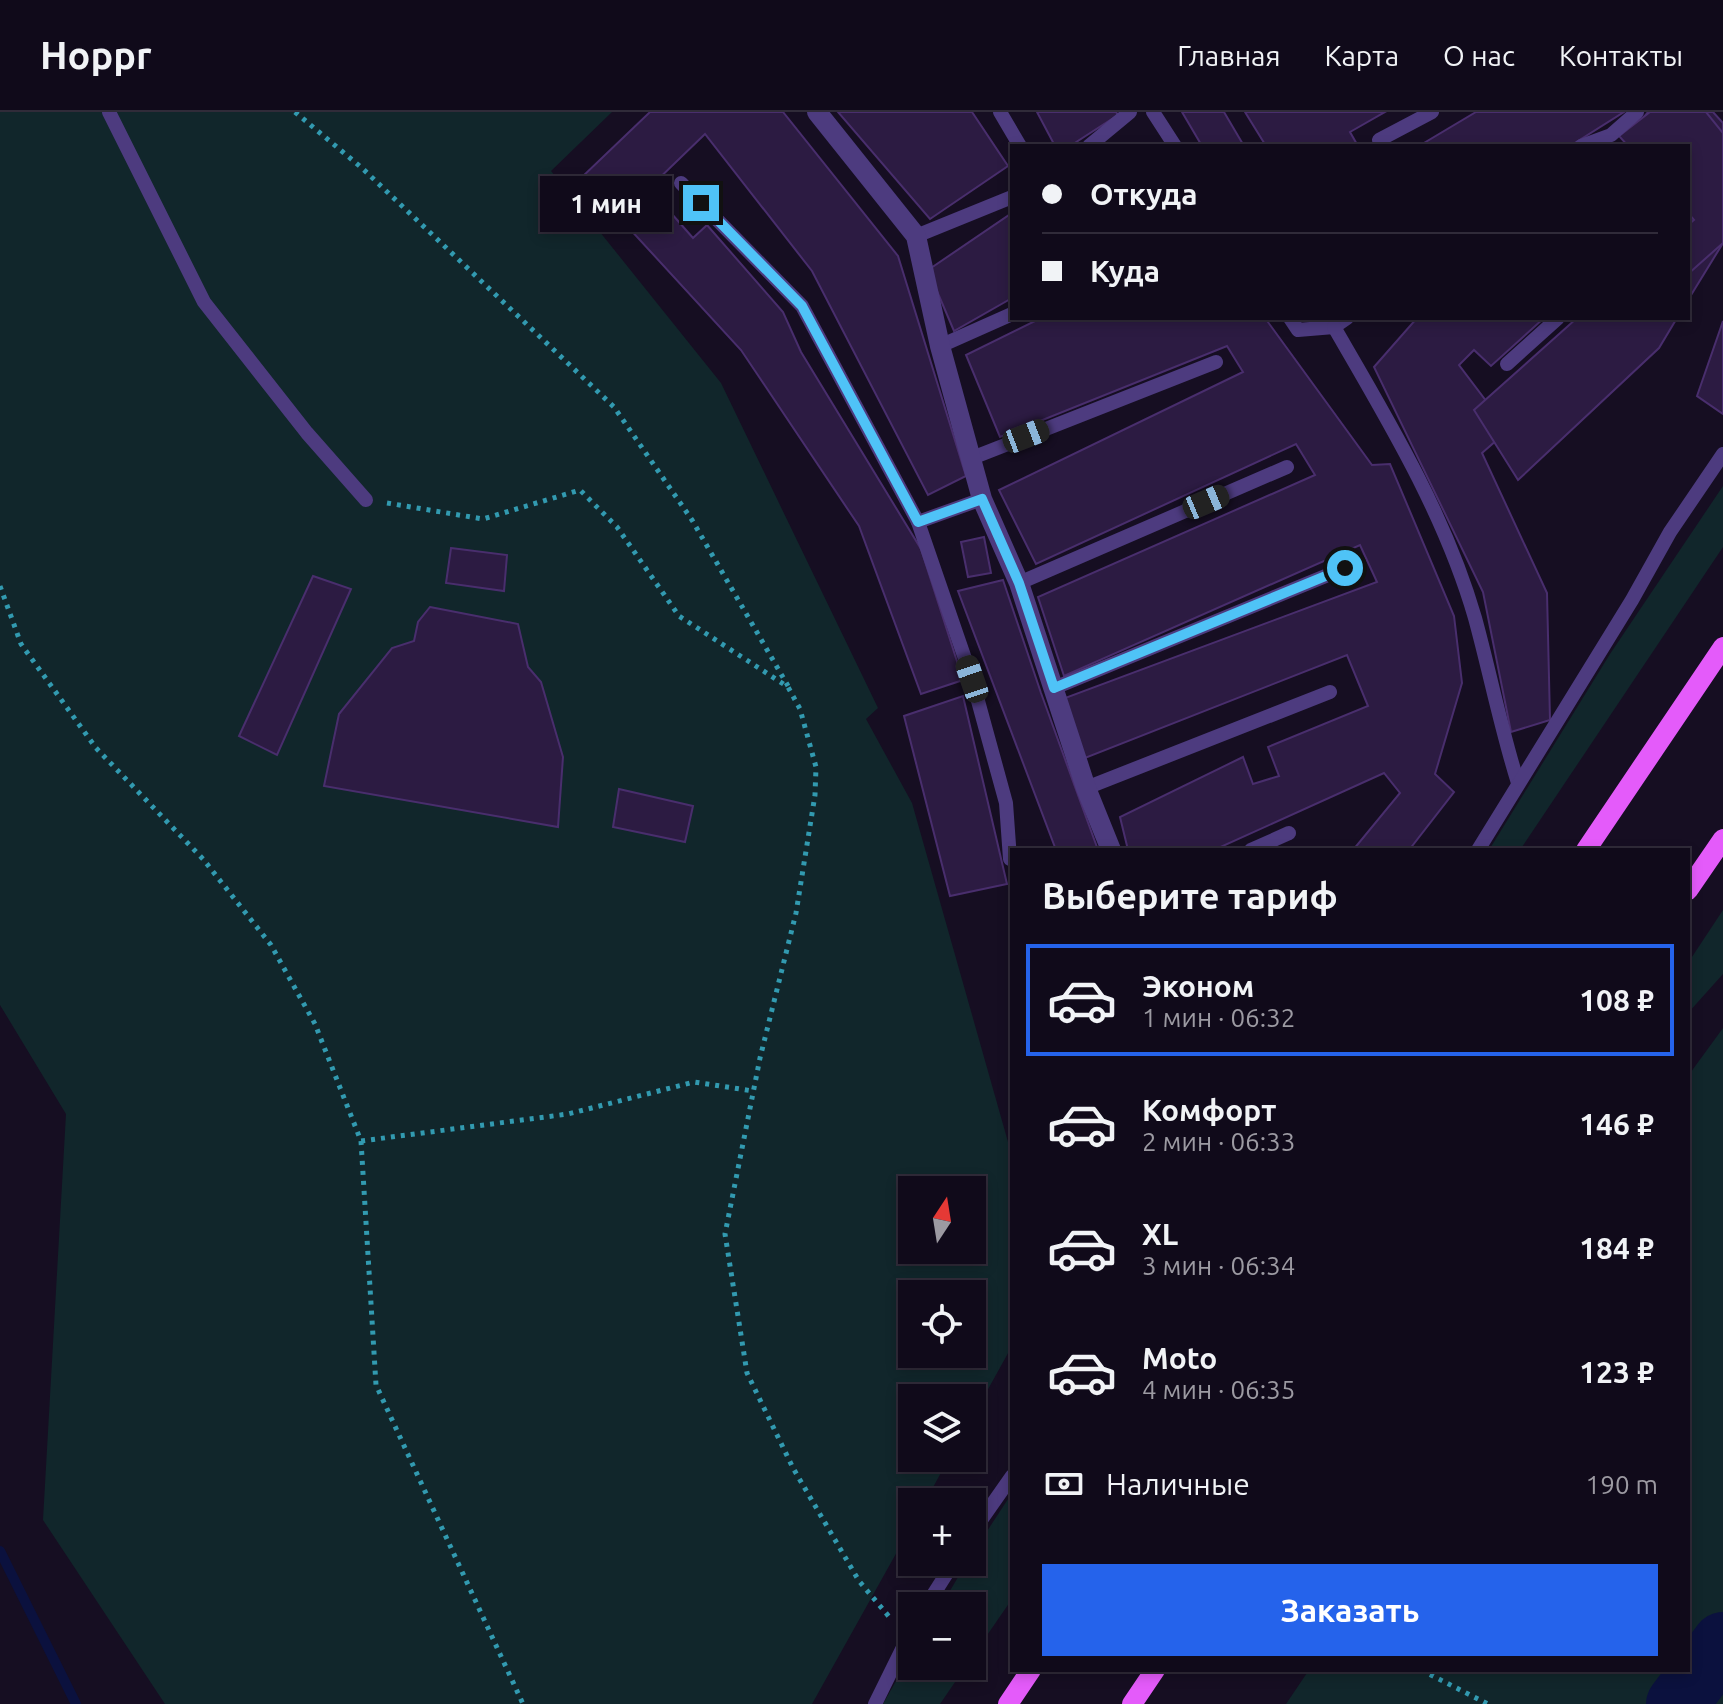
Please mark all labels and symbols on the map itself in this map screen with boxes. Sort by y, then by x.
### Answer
callout: 1 мин [541,175,673,231]
route end [683,185,719,221]
car [999,416,1053,456]
car [1179,482,1233,522]
route start [1327,550,1363,586]
car [953,652,991,706]
north arrow [898,1176,986,1264]

